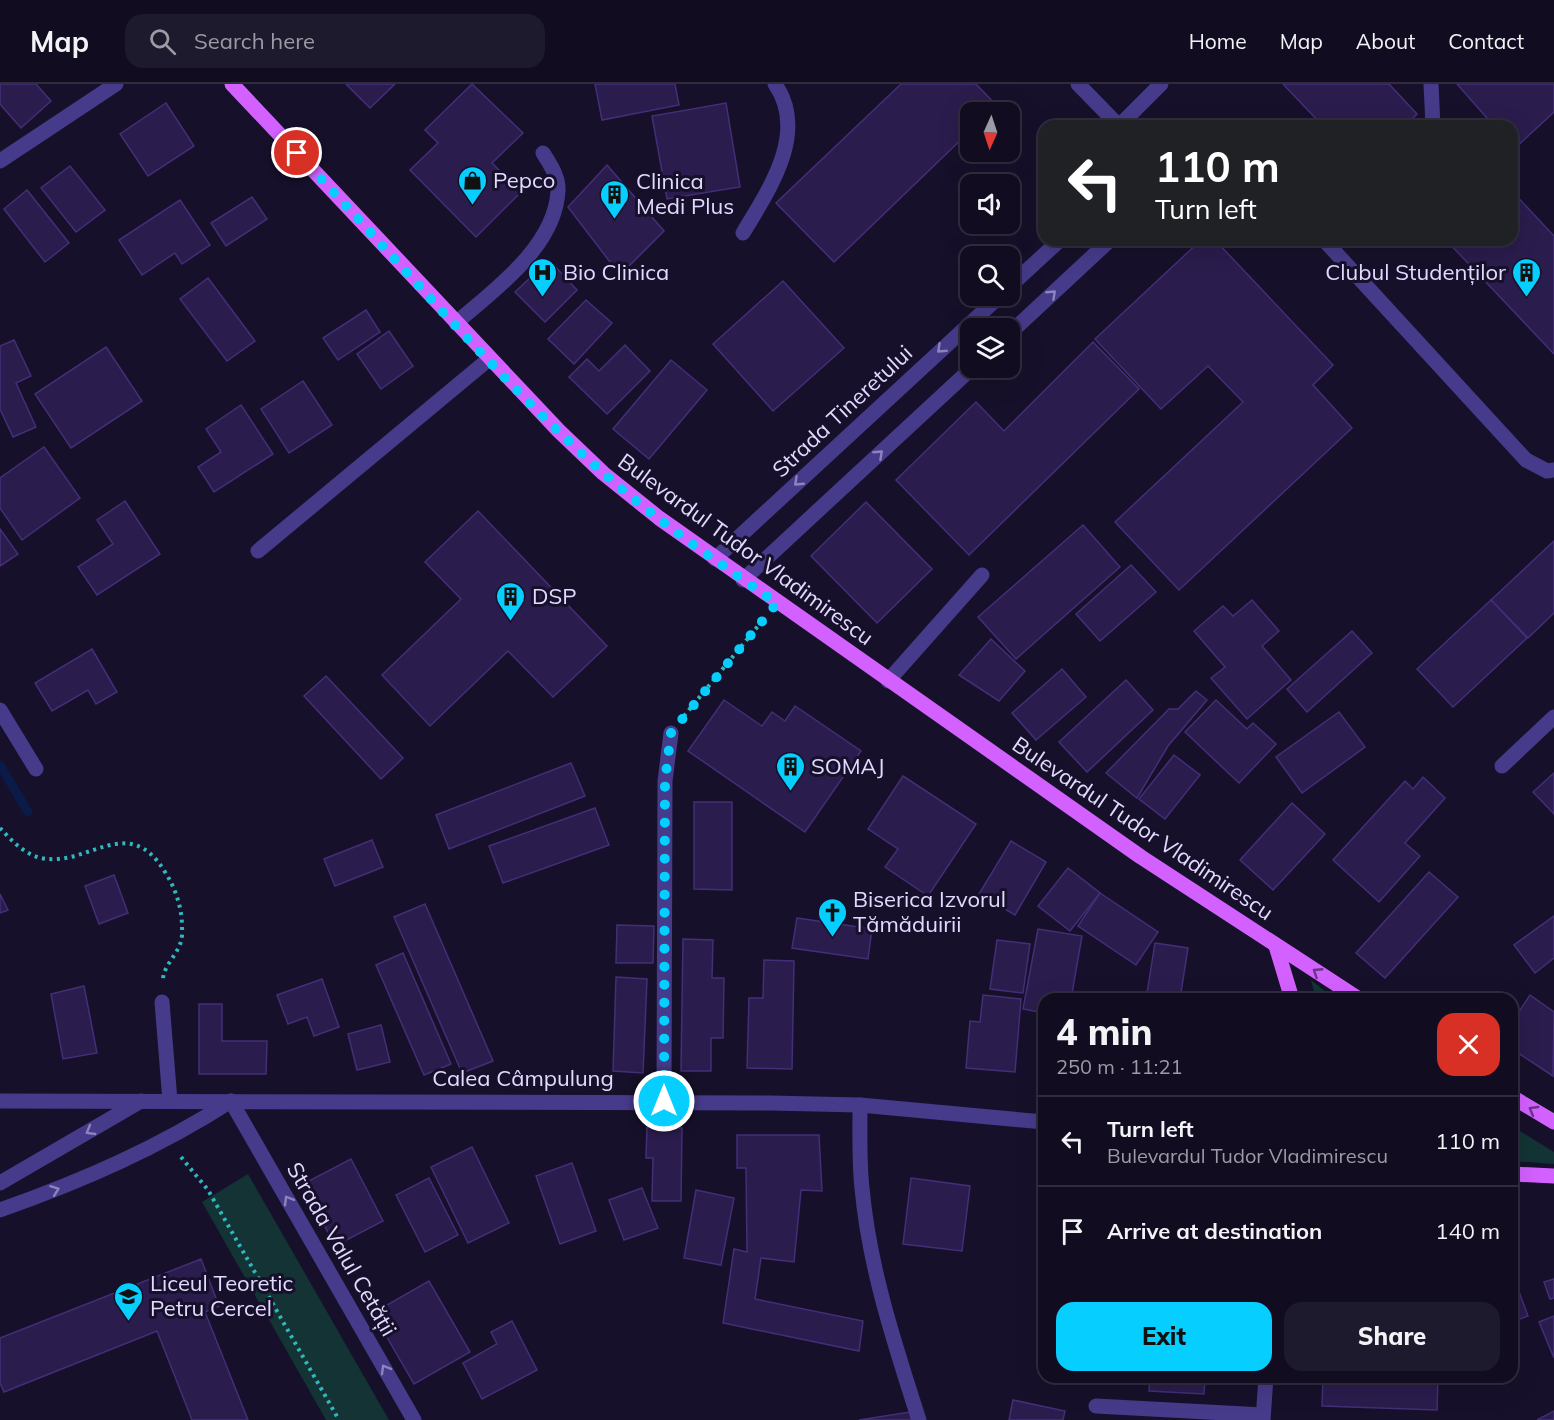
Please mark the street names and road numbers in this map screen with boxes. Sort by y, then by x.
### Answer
street label: Strada Tineretului [766,339,918,483]
street label: Bulevardul Tudor Vladimirescu [613,447,879,651]
street label: Bulevardul Tudor Vladimirescu [1007,730,1279,926]
street label: Calea Câmpulung [432,1064,614,1092]
street label: Strada Valul Cetății [281,1157,403,1341]

